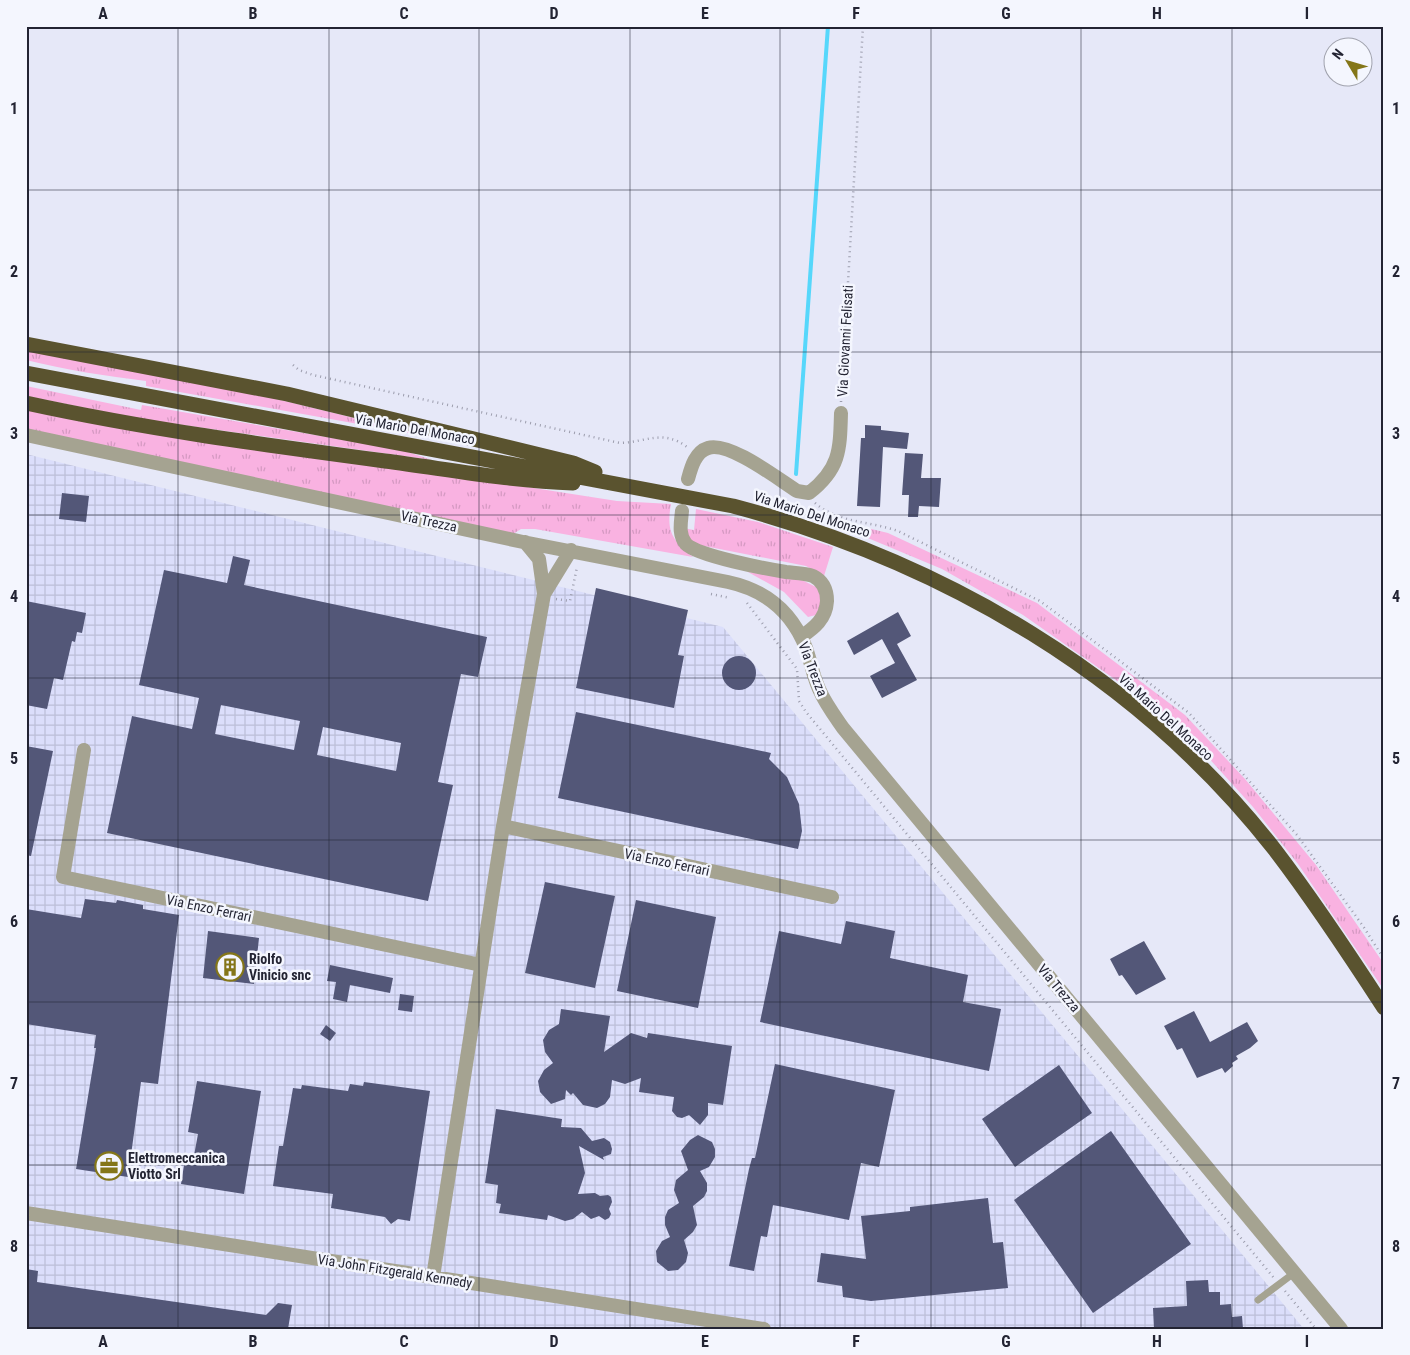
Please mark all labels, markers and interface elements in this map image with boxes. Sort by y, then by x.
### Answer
text: A [98,4,108,23]
text: B [249,4,258,23]
text: C [399,4,409,23]
text: D [549,4,559,23]
text: E [701,4,709,23]
text: F [852,4,860,23]
text: G [1001,4,1011,23]
text: H [1152,4,1162,23]
text: I [1305,4,1309,23]
north arrow [1322,38,1372,88]
text: N [1329,46,1347,62]
text: 1 [10,99,18,118]
text: 1 [1392,99,1400,118]
text: 2 [10,262,18,281]
text: 2 [1392,262,1400,281]
street label: Via Giovanni Felisati [834,285,856,397]
street label: Via Mario Del Monaco [354,411,476,447]
text: 3 [10,424,18,443]
text: 3 [1392,424,1400,443]
street label: Via Mario Del Monaco [752,488,872,540]
street label: Via Trezza [399,507,459,535]
text: 4 [10,587,18,606]
text: 4 [1392,587,1400,606]
street label: Via Trezza [795,639,831,699]
street label: Via Mario Del Monaco [1115,670,1217,764]
text: 5 [10,749,18,768]
text: 5 [1392,749,1400,768]
street label: Via Enzo Ferrari [623,845,711,879]
street label: Via Enzo Ferrari [165,891,253,925]
text: 6 [10,912,18,931]
text: 6 [1392,912,1400,931]
place label: Riolfo Vinicio snc [249,951,311,983]
building icon: Riolfo Vinicio snc [215,952,245,982]
street label: Via Trezza [1034,961,1084,1015]
text: 7 [10,1074,18,1093]
text: 7 [1392,1074,1400,1093]
place label: Elettromeccanica Viotto Srl [128,1150,225,1182]
office icon: Elettromeccanica Viotto Srl [94,1151,124,1181]
text: 8 [10,1237,18,1256]
text: 8 [1392,1237,1400,1256]
street label: Via John Fitzgerald Kennedy [317,1251,474,1291]
text: A [98,1332,108,1351]
text: B [249,1332,258,1351]
text: C [399,1332,409,1351]
text: D [549,1332,559,1351]
text: E [701,1332,709,1351]
text: F [852,1332,860,1351]
text: G [1001,1332,1011,1351]
text: H [1152,1332,1162,1351]
text: I [1305,1332,1309,1351]

